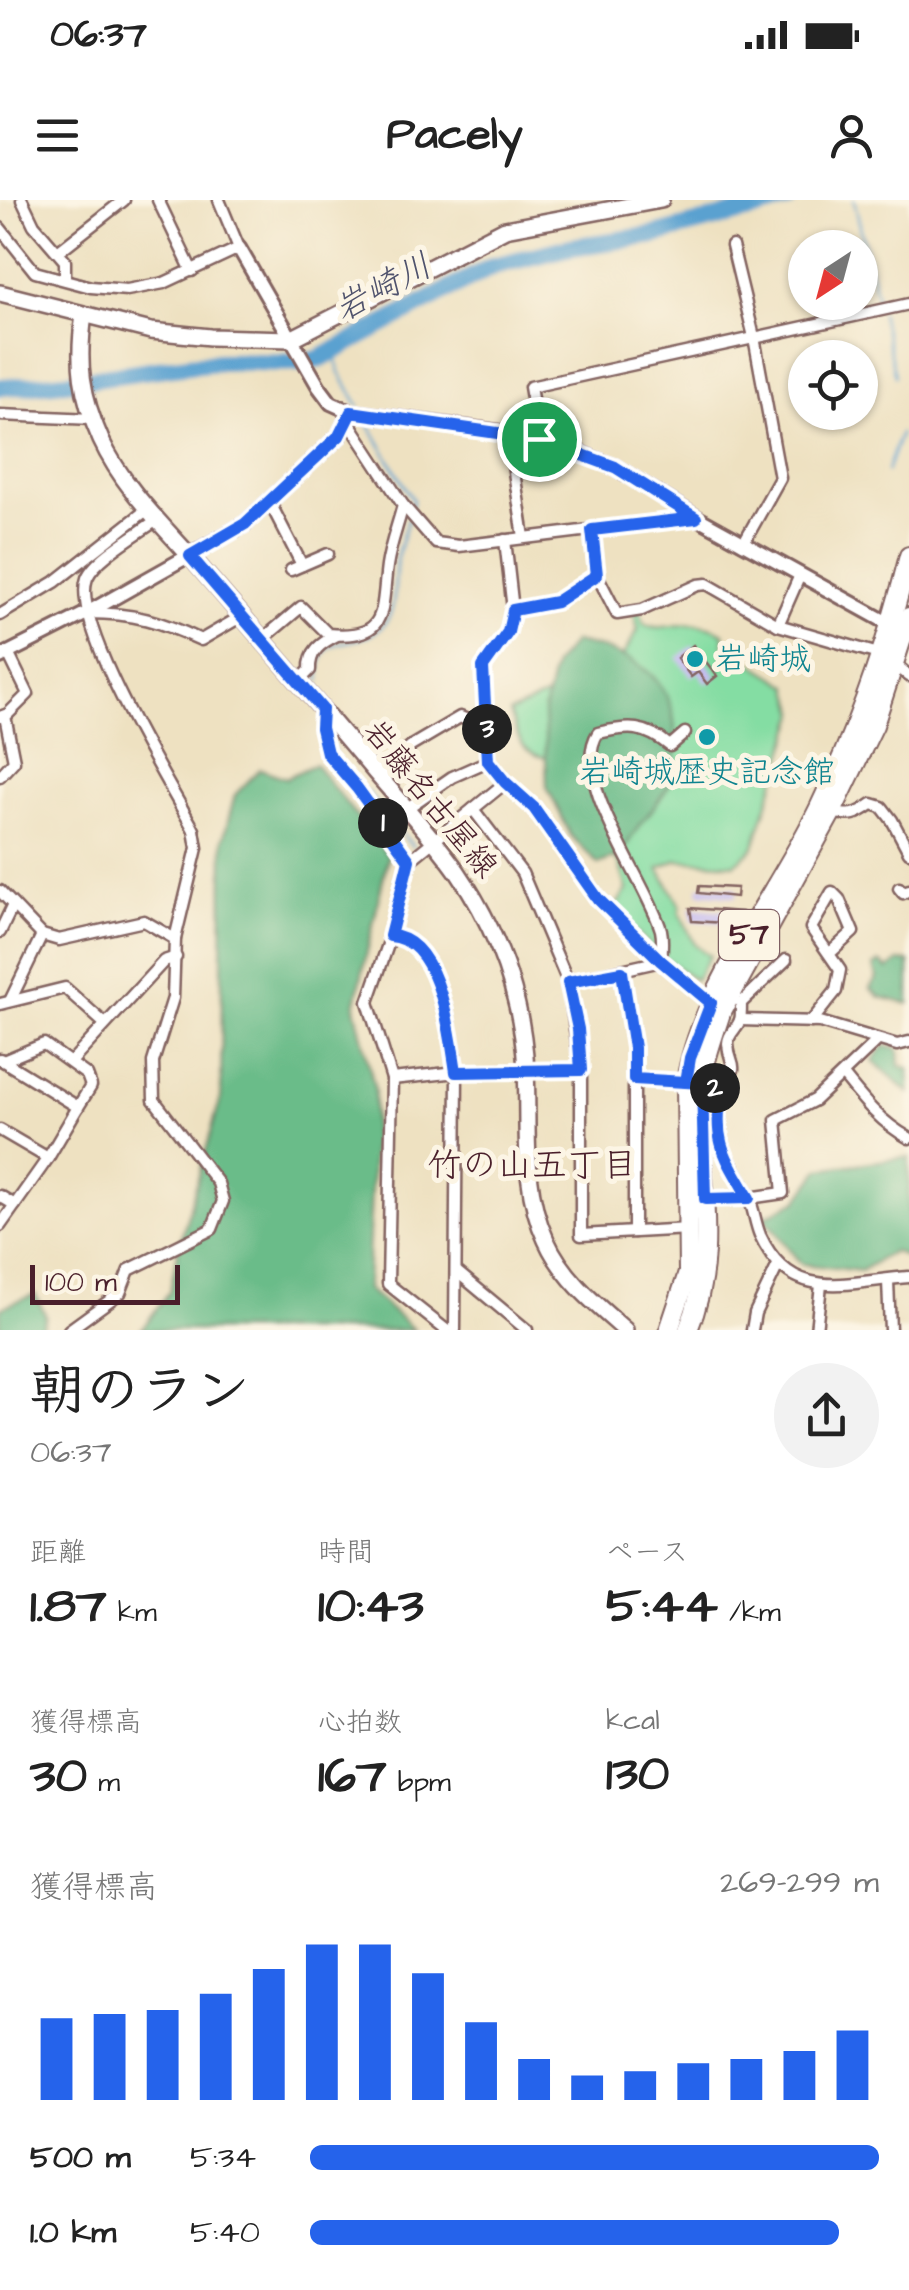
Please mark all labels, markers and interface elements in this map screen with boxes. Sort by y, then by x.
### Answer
text: 06:37 [50,9,147,61]
text: Pacely [386,104,523,166]
icon: menu [30,108,85,163]
icon: person [824,108,879,163]
north arrow [788,230,878,320]
map controls [788,230,878,430]
water label: 岩崎川 [325,242,441,334]
button: locate [788,340,878,430]
pin [497,397,582,482]
icon: arrive [512,412,567,467]
place label: 岩崎城 [715,637,811,682]
marker: 岩崎城 [684,648,706,670]
pin: 3 [462,704,512,754]
text: 3 [480,709,494,748]
street label: 岩藤名古屋線 [352,710,508,888]
marker: 岩崎城歴史記念館 [696,726,718,748]
place label: 岩崎城歴史記念館 [579,750,835,795]
pin: 1 [358,798,408,848]
text: 1 [381,803,385,842]
road number: 57 [719,910,779,960]
pin: 2 [690,1063,740,1113]
text: 2 [707,1068,723,1107]
district label: 竹の山五丁目 [427,1141,637,1190]
scale bar [30,1260,180,1304]
text: 100 m [45,1263,117,1302]
text: 朝のラン [30,1354,250,1430]
button: share [774,1363,879,1468]
text: 06:37 [30,1430,112,1475]
text: 距離 [30,1533,86,1572]
text: 時間 [318,1533,374,1572]
text: ペース [606,1533,688,1572]
text: 1.87 [30,1572,107,1641]
text: 10:43 [318,1572,424,1641]
text: 5:44 [606,1572,718,1641]
text: km [107,1593,157,1632]
text: /km [718,1593,781,1632]
text: kcal [606,1701,660,1740]
text: 獲得標高 [30,1703,142,1742]
text: 心拍数 [318,1703,402,1742]
text: 130 [606,1740,669,1809]
text: 30 [30,1742,87,1811]
text: 167 [318,1742,387,1811]
text: m [87,1763,120,1802]
text: bpm [387,1763,451,1802]
text: 269–299 m [720,1860,879,1905]
text: 獲得標高 [30,1865,158,1910]
text: 500 m [30,2135,131,2180]
text: 5:34 [190,2135,256,2180]
text: 1.0 km [30,2210,116,2255]
text: 5:40 [190,2210,260,2255]

